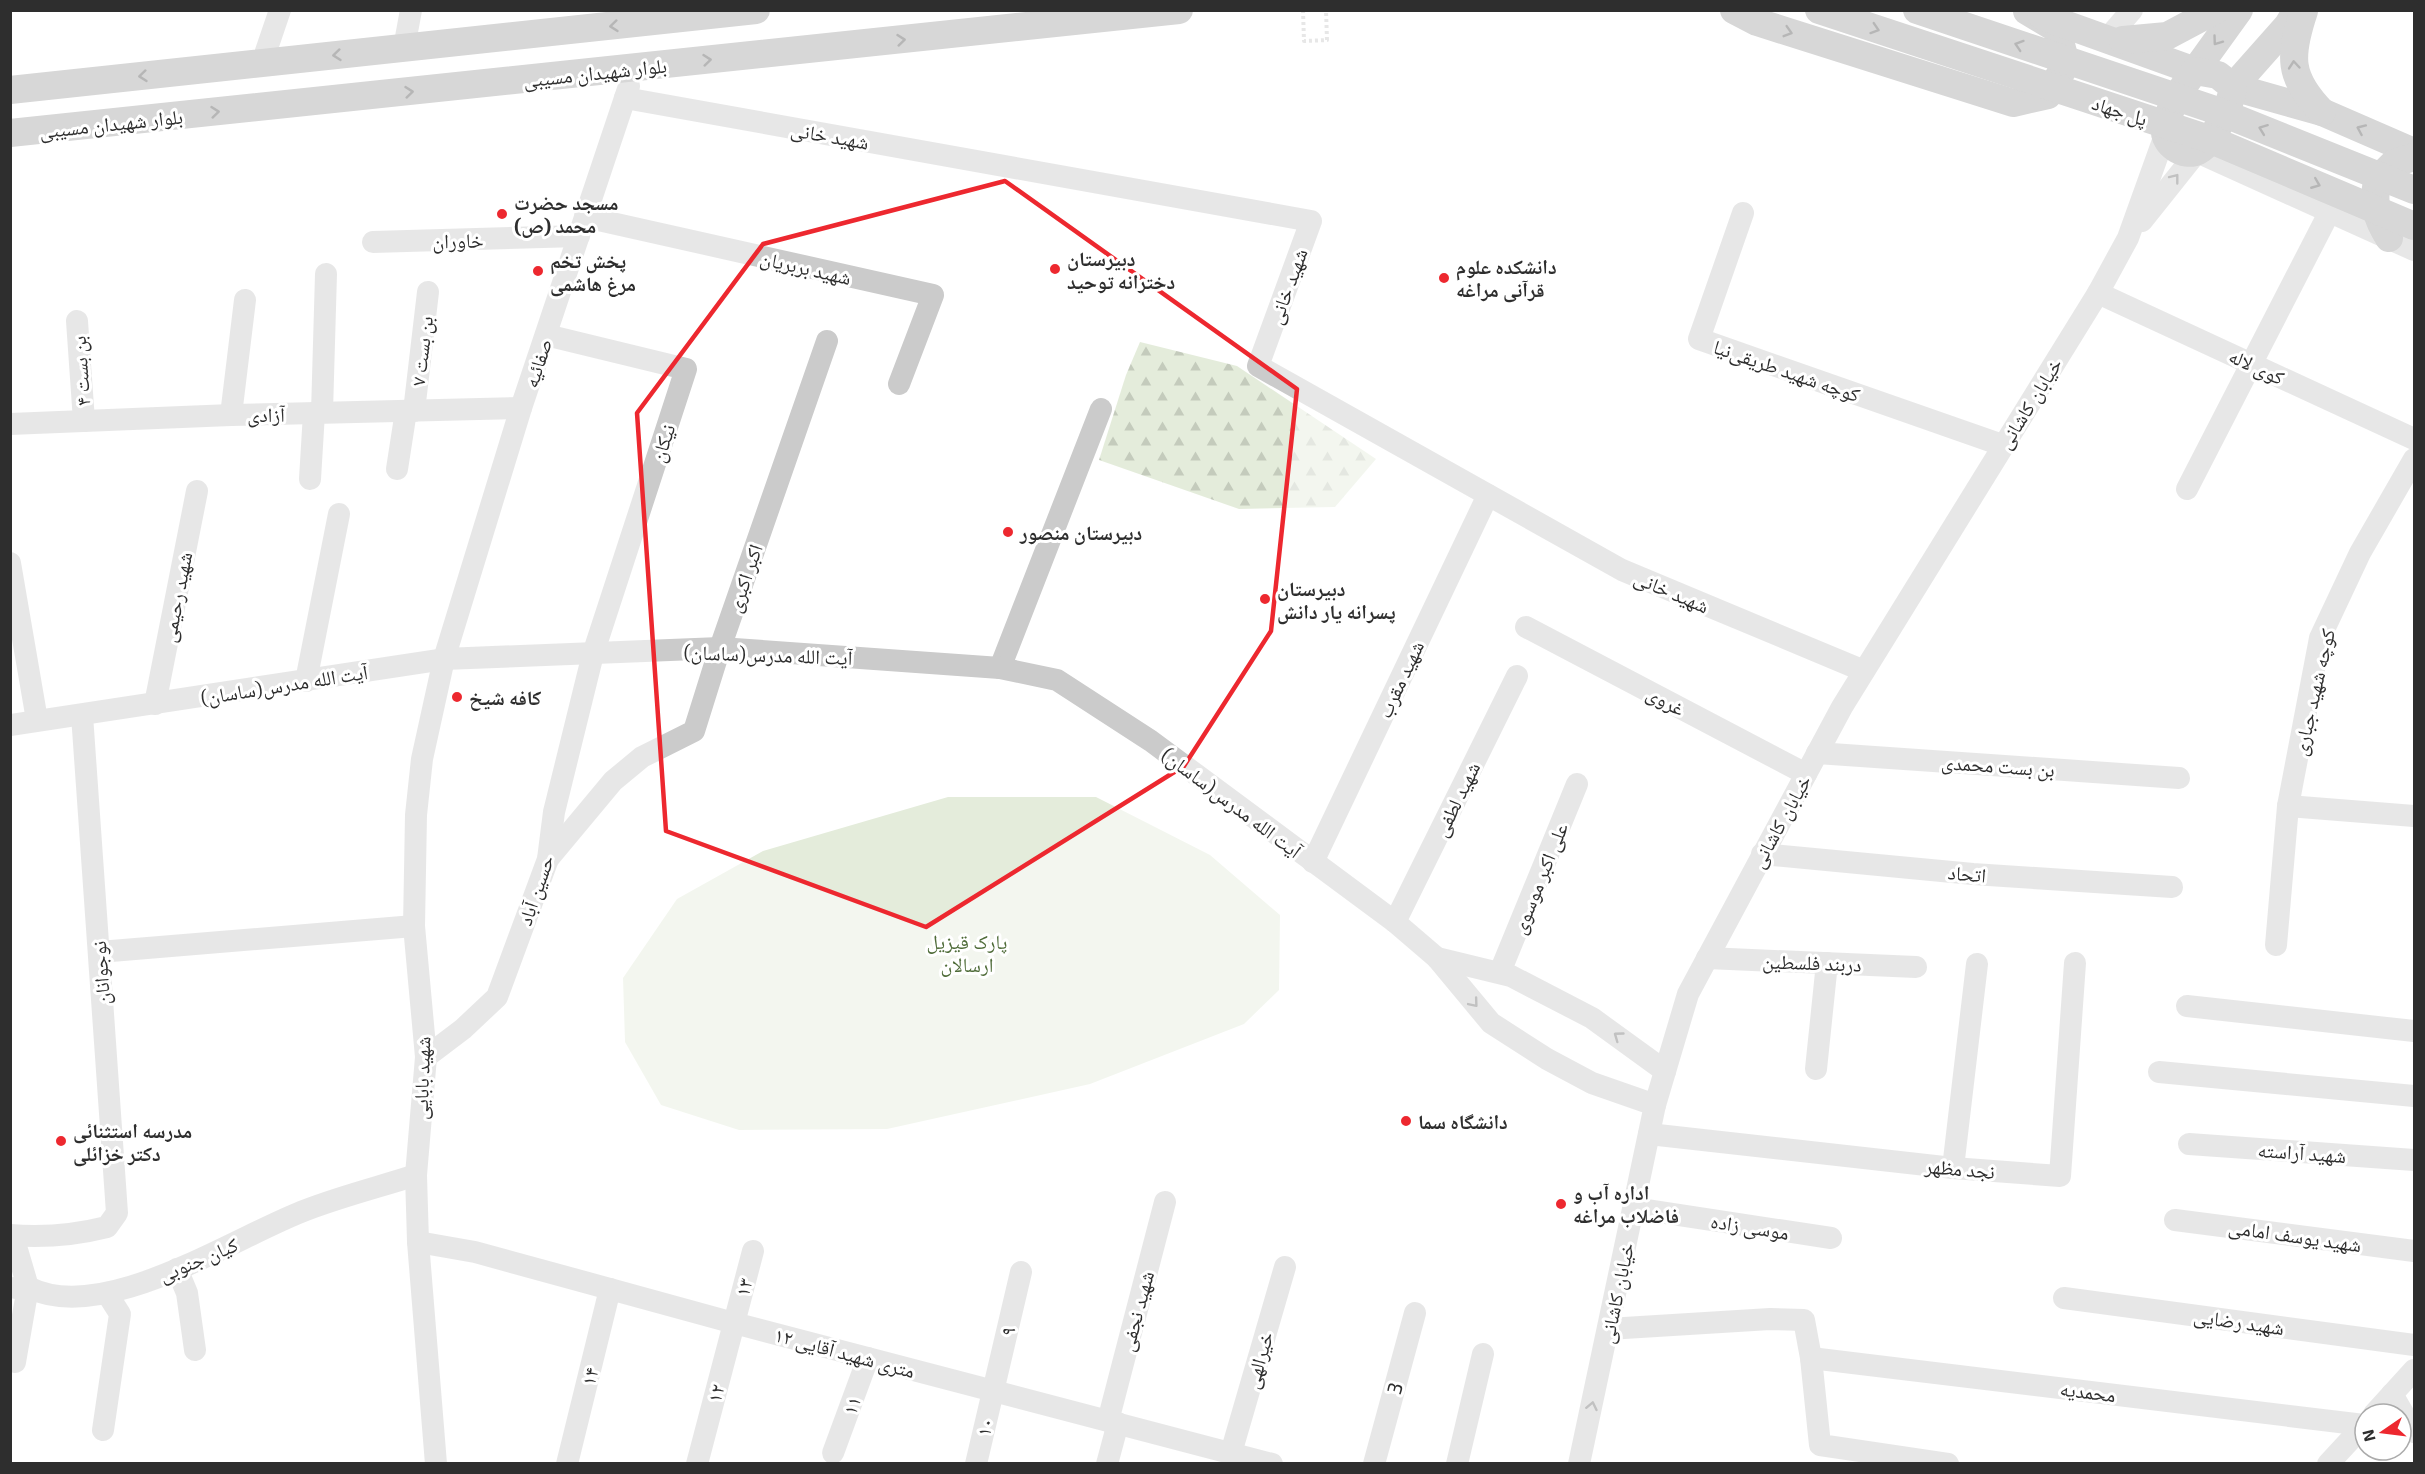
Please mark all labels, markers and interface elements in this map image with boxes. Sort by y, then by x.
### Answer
one-way arrow [610,19,619,31]
one-way arrow [1869,22,1880,34]
one-way arrow [1782,25,1793,37]
one-way arrow [897,34,906,47]
one-way arrow [2213,34,2224,45]
one-way arrow [2014,39,2025,52]
one-way arrow [332,48,341,61]
street label: بلوار شهیدان مسیبی [522,53,668,92]
one-way arrow [703,54,712,67]
one-way arrow [2288,60,2301,70]
one-way arrow [138,69,148,81]
one-way arrow [404,86,413,98]
street label: پل جهاد [2089,90,2151,131]
street label: بلوار شهیدان مسیبی [38,104,184,143]
one-way arrow [210,106,219,119]
street label: شهید خانی [789,116,871,155]
one-way arrow [2258,124,2269,136]
one-way arrow [2356,124,2367,136]
one-way arrow [2168,174,2179,185]
one-way arrow [2310,177,2321,189]
place label: مسجد حضرت محمد (ص) [514,190,618,238]
marker: مسجد حضرت محمد (ص) [495,207,509,221]
street label: خاوران [432,228,484,253]
street label: شهید بربریان [758,245,854,290]
street label: شهید خانی [1262,245,1313,328]
place label: دبیرستان دخترانه توحید [1067,246,1175,294]
place label: پخش تخم مرغ هاشمی [550,248,636,297]
place label: دانشکده علوم قرآنی مراغه [1456,254,1557,303]
marker: دبیرستان دخترانه توحید [1048,262,1062,276]
marker: پخش تخم مرغ هاشمی [531,264,545,278]
marker: دانشکده علوم قرآنی مراغه [1437,271,1451,285]
street label: بن بست ۷ [405,315,438,387]
street label: کوچه شهید طریقی‌نیا [1710,334,1863,407]
street label: بن بست ۴ [66,335,95,407]
street label: صفائیه [518,335,557,391]
street label: کوی لاله [2225,343,2288,390]
street label: خیابان کاشانی [1992,353,2067,453]
street label: آزادی [247,402,286,427]
street label: نیکان [645,421,680,465]
place label: دبیرستان منصور [1019,520,1142,545]
marker: دبیرستان منصور [1001,525,1015,539]
street label: اکبر اکبری [721,541,768,616]
street label: شهید رحیمی [155,550,197,644]
street label: شهید خانی [1631,565,1713,618]
place label: دبیرستان پسرانه یار دانش [1277,576,1396,625]
marker: دبیرستان پسرانه یار دانش [1258,592,1272,606]
street label: کوچه شهید جباری [2287,626,2340,758]
street label: شهید مقرب [1372,637,1429,722]
street label: آیت الله مدرس(ساسان) [683,639,854,670]
street label: آیت الله مدرس(ساسان) [199,659,370,710]
street label: غروی [1642,680,1689,721]
place label: کافه شیخ [469,685,542,711]
marker: کافه شیخ [450,690,464,704]
street label: آیت الله مدرس(ساسان) [1157,742,1307,864]
street label: بن بست محمدی [1940,749,2056,782]
street label: شهید لطفی [1428,758,1485,841]
street label: خیابان کاشانی [1745,770,1816,872]
street label: علی اکبر موسوی [1506,819,1573,938]
street label: حسین آباد [512,851,559,929]
street label: اتحاد [1947,859,1987,887]
park label: پارک قیزیل ارسالان [927,929,1008,977]
street label: نوجوانان [86,940,115,1006]
street label: دربند فلسطین [1762,948,1862,977]
one-way arrow [1467,996,1478,1007]
one-way arrow [1613,1032,1624,1043]
street label: شهید بابایی [408,1036,435,1120]
place label: دانشگاه سما [1418,1109,1508,1133]
marker: دانشگاه سما [1399,1114,1413,1128]
place label: مدرسه استثنائی دکتر خزائلی [73,1118,192,1167]
marker: مدرسه استثنائی دکتر خزائلی [54,1134,68,1148]
street label: شهید آراسته [2257,1137,2347,1168]
street label: نجد مظهر [1923,1153,1996,1184]
place label: اداره آب و فاضلاب مراغه [1573,1180,1679,1228]
marker: اداره آب و فاضلاب مراغه [1554,1197,1568,1211]
street label: موسی زاده [1709,1208,1791,1245]
street label: شهید یوسف امامی [2227,1214,2363,1257]
street label: کیان جنوبی [155,1232,242,1287]
street label: خیابان کاشانی [1594,1240,1639,1346]
street label: شهید نجفی [1114,1268,1159,1354]
street label: ۱۳ [729,1275,757,1299]
street label: شهید رضایی [2192,1303,2286,1340]
street label: ۱۲ متری شهید آقایی [772,1322,918,1383]
street label: ۹ [994,1324,1020,1338]
street label: خیرالهی [1238,1328,1279,1392]
street label: ۱۴ [575,1364,603,1388]
street label: محمدیه [2059,1376,2117,1407]
street label: 3 [1381,1380,1407,1396]
street label: ۱۲ [701,1381,729,1405]
street label: ۱۱ [837,1392,865,1418]
one-way arrow [1584,1402,1597,1412]
north arrow [2353,1402,2413,1462]
street label: ۱۰ [970,1416,998,1438]
text: N [2357,1428,2379,1444]

